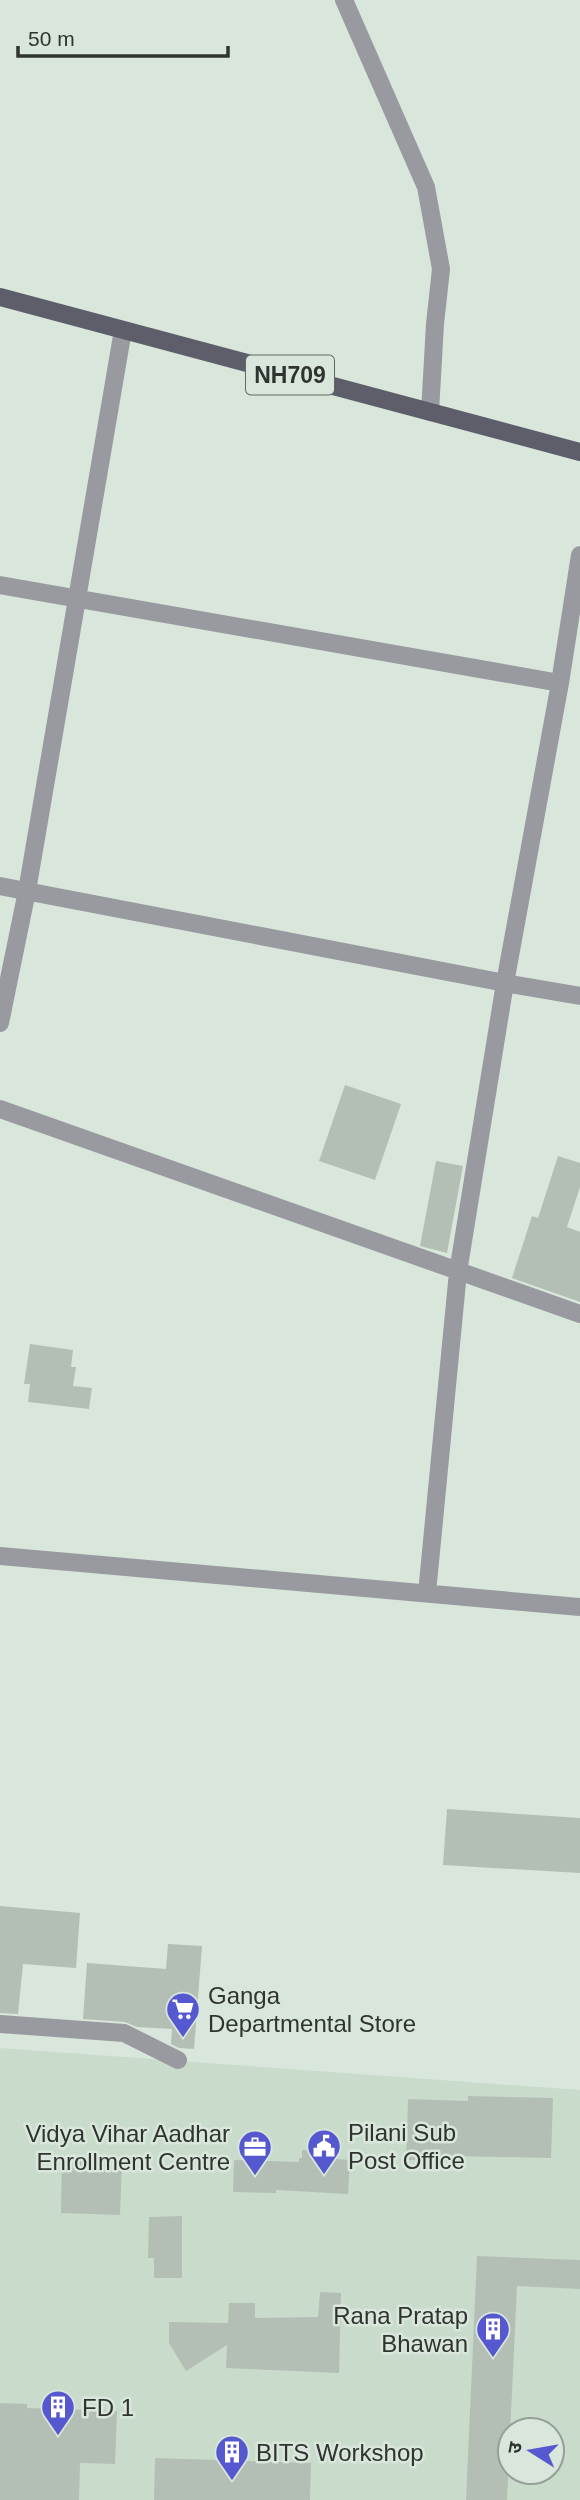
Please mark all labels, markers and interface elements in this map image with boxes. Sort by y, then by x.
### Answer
scale bar [18,14,228,58]
text: 50 m [28,27,75,50]
road number: NH709 [246,356,334,394]
place label: Ganga Departmental Store [208,1982,416,2037]
supermarket icon: Ganga Departmental Store [164,1990,202,2039]
place label: Pilani Sub Post Office [348,2119,465,2174]
place label: Vidya Vihar Aadhar Enrollment Centre [25,2120,230,2175]
public building icon: Pilani Sub Post Office [305,2127,343,2176]
office icon: Vidya Vihar Aadhar Enrollment Centre [236,2128,274,2177]
place label: Rana Pratap Bhawan [333,2302,468,2357]
building icon: Rana Pratap Bhawan [474,2310,512,2359]
building icon: FD 1 [39,2388,77,2437]
place label: FD 1 [82,2394,134,2421]
north arrow [496,2416,566,2486]
building icon: BITS Workshop [213,2433,251,2482]
place label: BITS Workshop [256,2439,424,2466]
text: उ [503,2440,526,2455]

